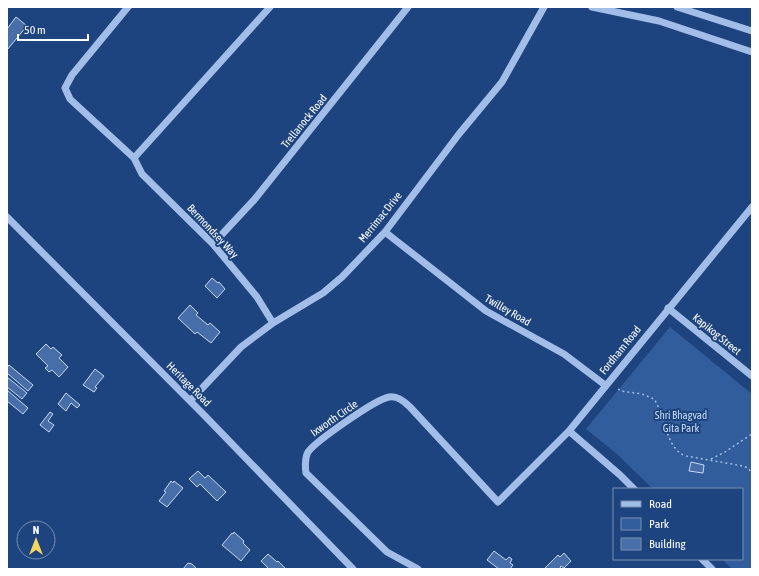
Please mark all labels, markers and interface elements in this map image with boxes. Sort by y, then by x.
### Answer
scale bar [18,16,88,42]
text: 50 m [24,23,46,37]
street label: Trellanock Road [279,92,329,150]
street label: Merrimac Drive [356,189,404,245]
street label: Bermondsey Way [185,202,241,261]
street label: Twilley Road [483,292,533,328]
street label: Kapikog Street [691,311,743,357]
street label: Fordham Road [597,323,643,377]
street label: Heritage Road [164,359,214,409]
street label: Ixworth Circle [308,397,360,439]
park label: Shri Bhagvad Gita Park [655,409,707,434]
legend [613,488,743,560]
text: Road [649,497,672,511]
text: Park [649,517,670,531]
north arrow [16,520,56,560]
text: N [33,524,39,536]
text: Building [649,537,687,551]

